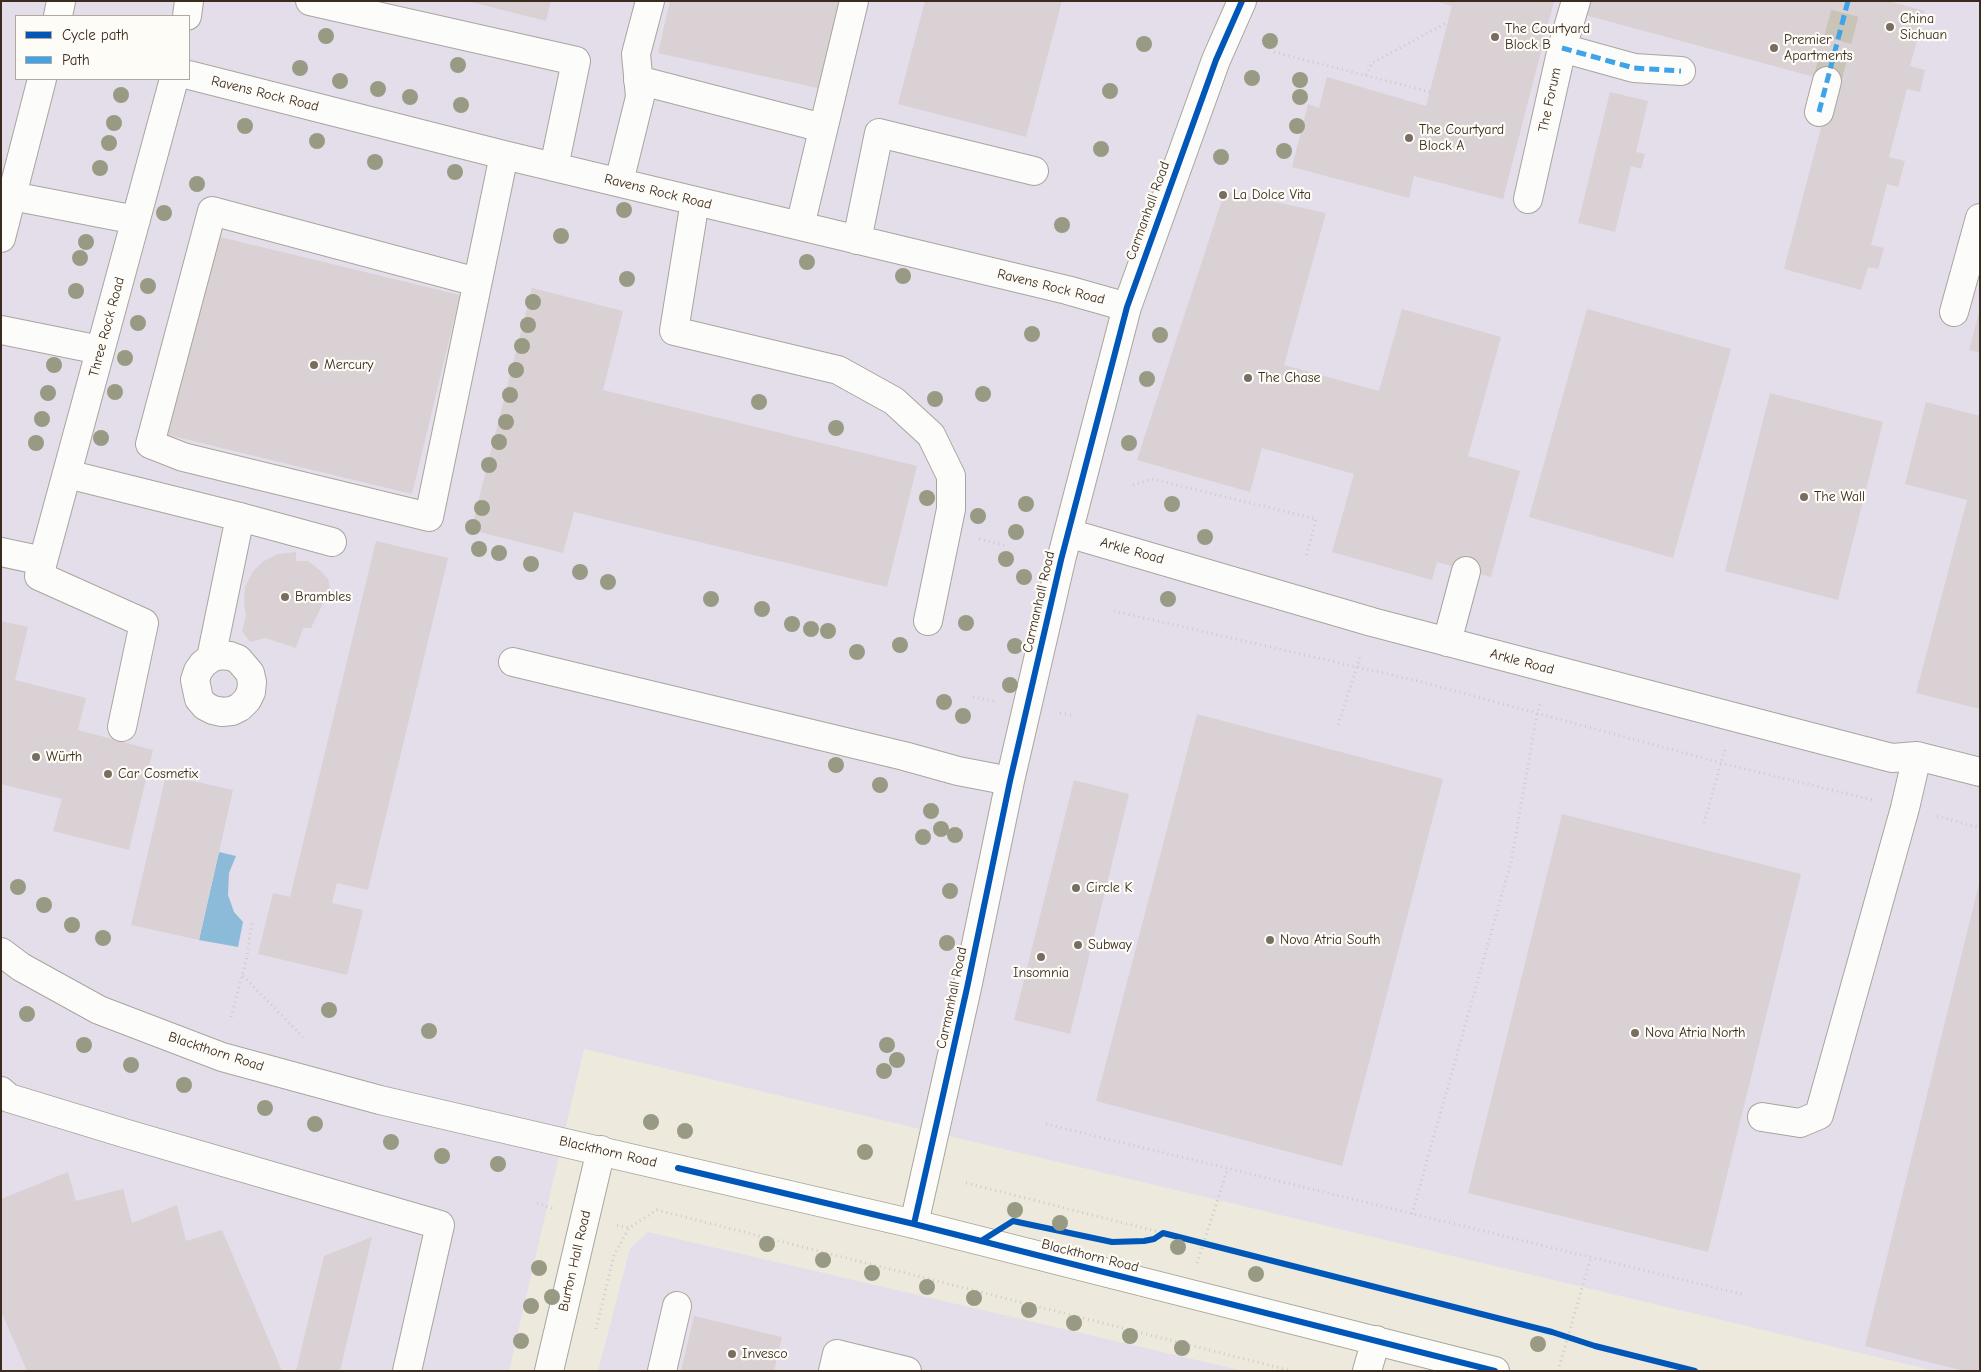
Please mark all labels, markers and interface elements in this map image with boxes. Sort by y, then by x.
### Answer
place label: China Sichuan [1900,11,1947,44]
legend [15,15,190,80]
place label: The Courtyard Block B [1505,21,1590,54]
marker: China Sichuan [1884,21,1896,33]
text: Cycle path [62,26,129,44]
marker: The Courtyard Block B [1489,31,1501,43]
place label: Premier Apartments [1784,32,1853,64]
marker: Premier Apartments [1768,42,1780,54]
text: Path [62,51,90,69]
street label: The Forum [1535,66,1565,134]
street label: Ravens Rock Road [209,73,321,115]
place label: The Courtyard Block A [1419,122,1504,154]
marker: The Courtyard Block A [1403,132,1415,144]
street label: Carmanhall Road [1122,159,1174,263]
street label: Ravens Rock Road [602,171,714,213]
place label: La Dolce Vita [1233,187,1311,203]
marker: La Dolce Vita [1217,189,1229,201]
street label: Ravens Rock Road [995,266,1107,308]
street label: Three Rock Road [86,275,128,379]
place label: Mercury [324,357,374,373]
marker: Mercury [308,359,320,371]
place label: The Chase [1258,370,1321,386]
marker: The Chase [1242,372,1254,384]
place label: The Wall [1814,489,1865,505]
marker: The Wall [1798,491,1810,503]
street label: Arkle Road [1098,534,1166,568]
street label: Carmanhall Road [1019,550,1059,654]
place label: Brambles [295,589,351,605]
marker: Brambles [279,591,291,603]
street label: Arkle Road [1488,645,1556,679]
place label: Würth [46,749,82,765]
marker: Würth [30,751,42,763]
place label: Car Cosmetix [118,766,198,782]
marker: Car Cosmetix [102,768,114,780]
place label: Circle K [1086,880,1132,896]
marker: Circle K [1070,882,1082,894]
place label: Nova Atria South [1280,932,1381,948]
marker: Nova Atria South [1264,934,1276,946]
place label: Subway [1088,937,1132,953]
marker: Subway [1072,939,1084,951]
street label: Carmanhall Road [933,946,971,1050]
marker: Insomnia [1035,951,1047,963]
place label: Insomnia [1013,965,1069,981]
place label: Nova Atria North [1645,1025,1745,1041]
marker: Nova Atria North [1629,1027,1641,1039]
street label: Blackthorn Road [166,1029,266,1075]
street label: Blackthorn Road [558,1133,658,1171]
street label: Burton Hall Road [555,1209,595,1313]
street label: Blackthorn Road [1040,1236,1140,1276]
place label: Invesco [742,1346,788,1362]
marker: Invesco [726,1348,738,1360]

